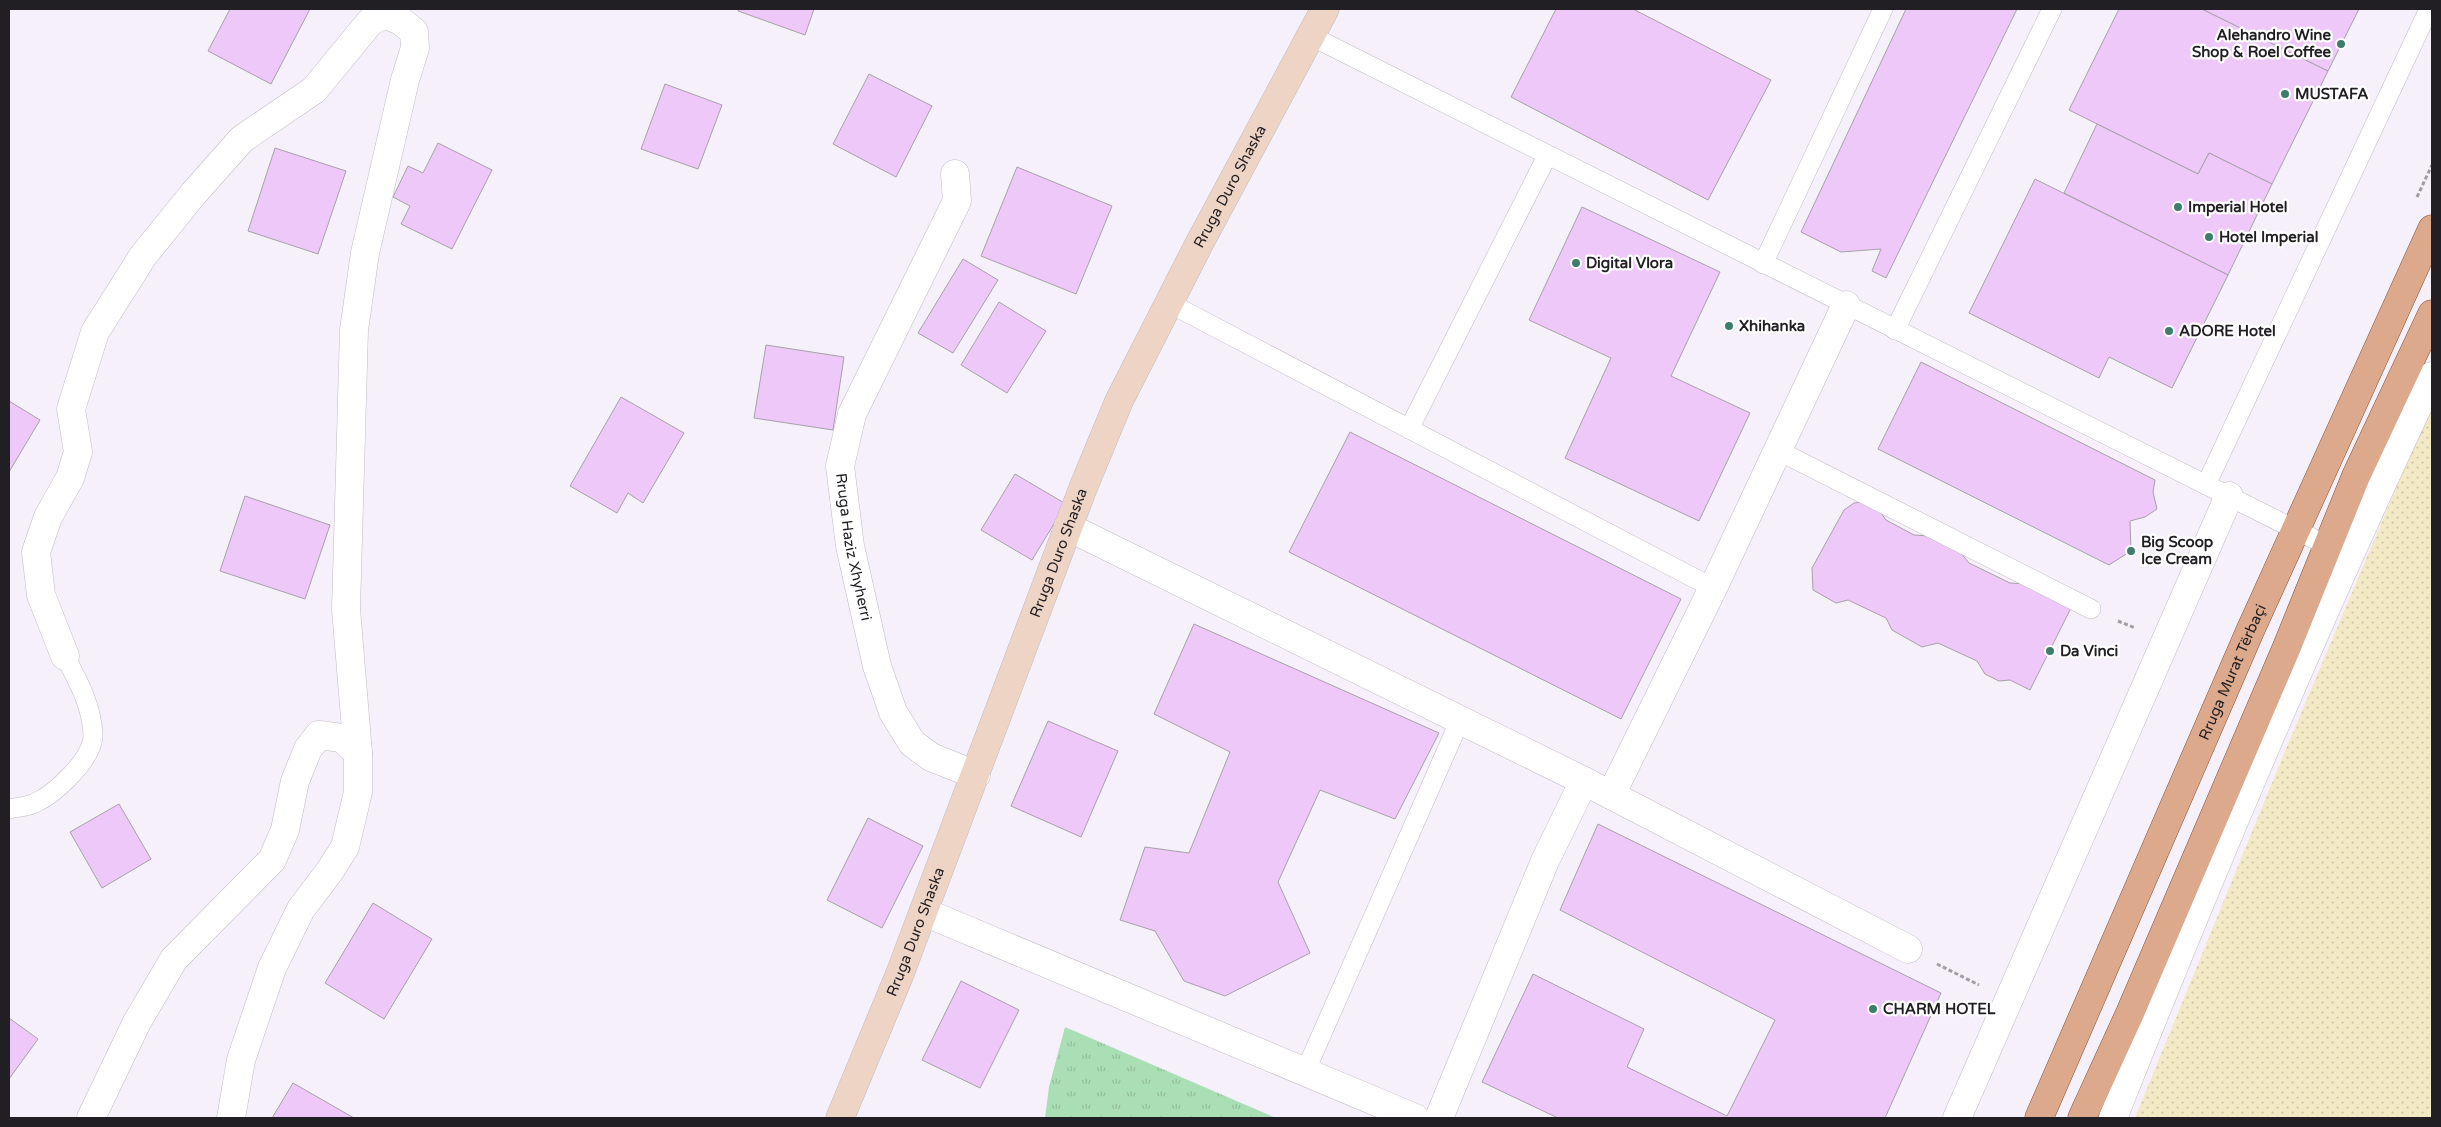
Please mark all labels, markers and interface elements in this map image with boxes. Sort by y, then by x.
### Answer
place label: Alehandro Wine Shop & Roel Coffee [2192,26,2332,62]
marker: Alehandro Wine Shop & Roel Coffee [2335,38,2347,50]
place label: MUSTAFA [2295,85,2368,103]
marker: MUSTAFA [2279,88,2291,100]
street label: Rruga Duro Shaska [1190,122,1270,251]
place label: Imperial Hotel [2188,198,2287,217]
marker: Imperial Hotel [2172,201,2184,213]
place label: Hotel Imperial [2219,228,2318,247]
marker: Hotel Imperial [2203,231,2215,243]
place label: Digital Vlora [1586,254,1673,273]
marker: Digital Vlora [1570,257,1582,269]
place label: Xhihanka [1739,317,1805,335]
marker: Xhihanka [1723,320,1735,332]
place label: ADORE Hotel [2179,322,2276,340]
marker: ADORE Hotel [2163,325,2175,337]
street label: Rruga Haziz Xhyherri [832,472,876,622]
street label: Rruga Duro Shaska [1026,486,1091,620]
place label: Big Scoop Ice Cream [2141,533,2214,568]
marker: Big Scoop Ice Cream [2125,545,2137,557]
street label: Rruga Murat Tërbaçi [2195,601,2270,743]
place label: Da Vinci [2060,642,2118,660]
marker: Da Vinci [2044,645,2056,657]
street label: Rruga Duro Shaska [883,865,948,999]
place label: CHARM HOTEL [1883,1000,1996,1018]
marker: CHARM HOTEL [1867,1003,1879,1015]

